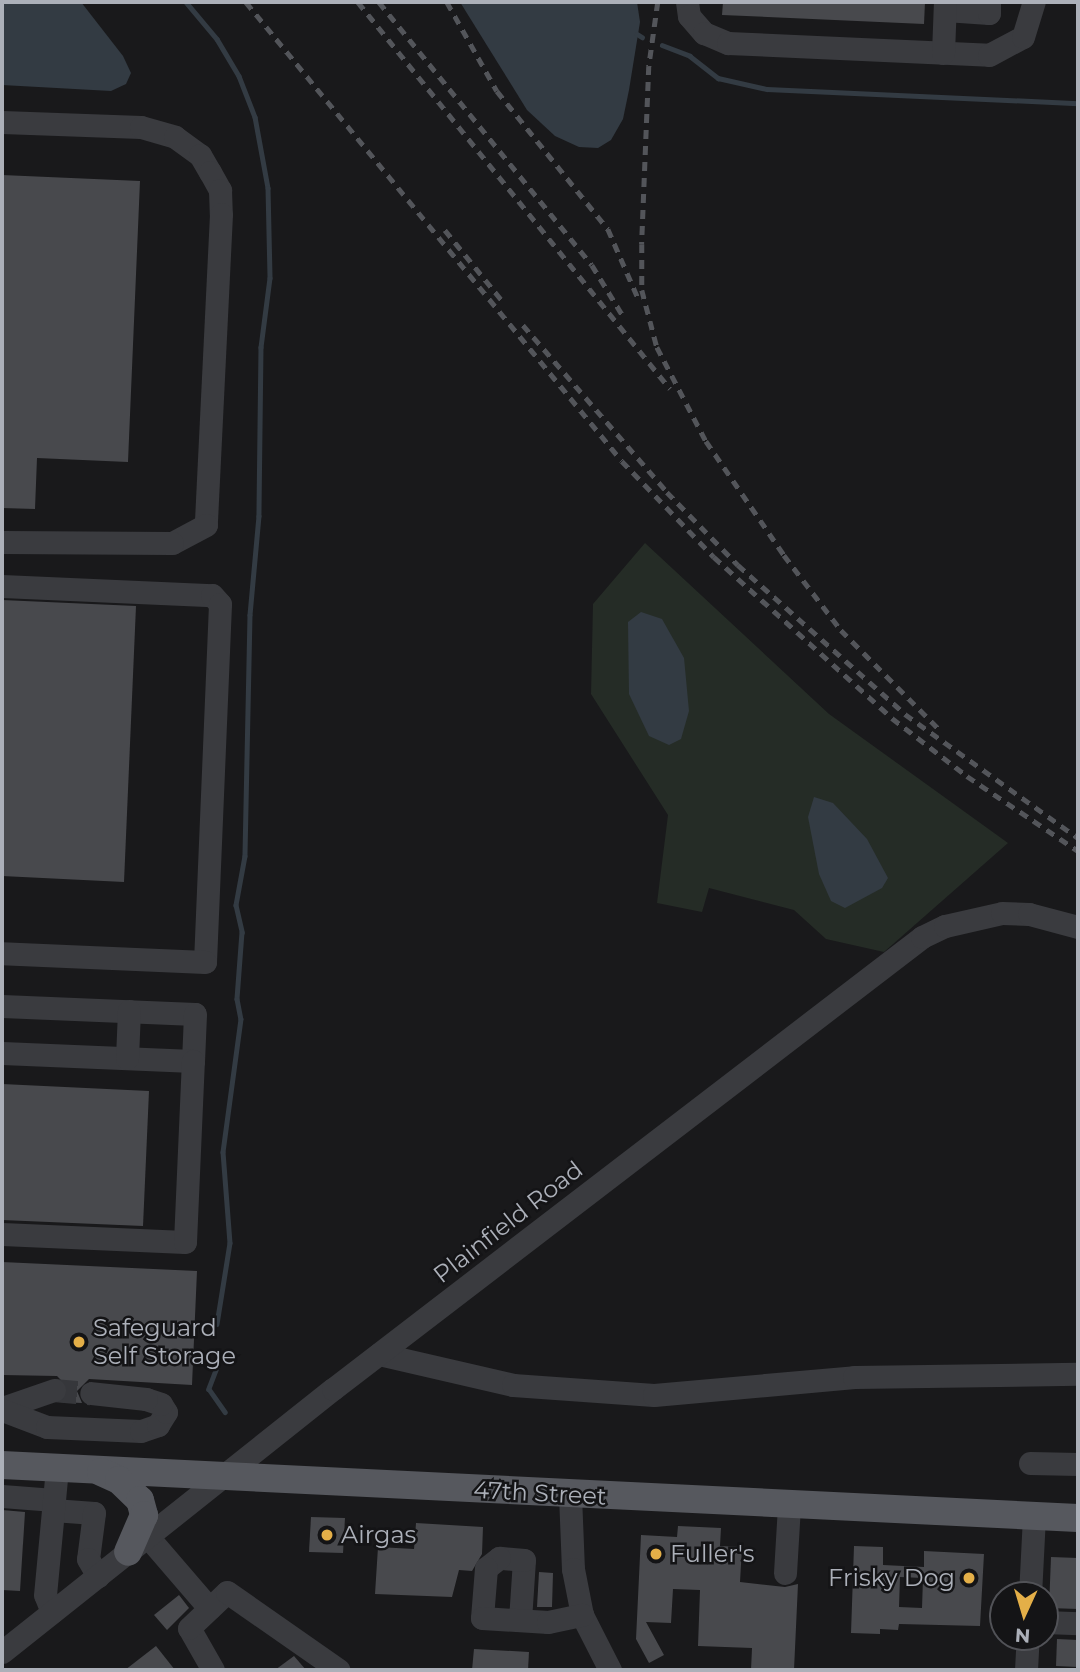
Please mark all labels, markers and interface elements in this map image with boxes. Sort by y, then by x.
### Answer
street label: Plainfield Road [428,1155,588,1289]
place label: Safeguard Self Storage [93,1314,236,1370]
marker: Safeguard Self Storage [71,1334,87,1350]
street label: 47th Street [473,1475,607,1511]
place label: Airgas [341,1521,416,1549]
marker: Airgas [319,1527,335,1543]
place label: Fuller's [670,1540,754,1568]
marker: Fuller's [648,1546,664,1562]
place label: Frisky Dog [828,1564,955,1592]
marker: Frisky Dog [961,1570,977,1586]
north arrow [989,1581,1059,1651]
text: N [1014,1623,1031,1647]

